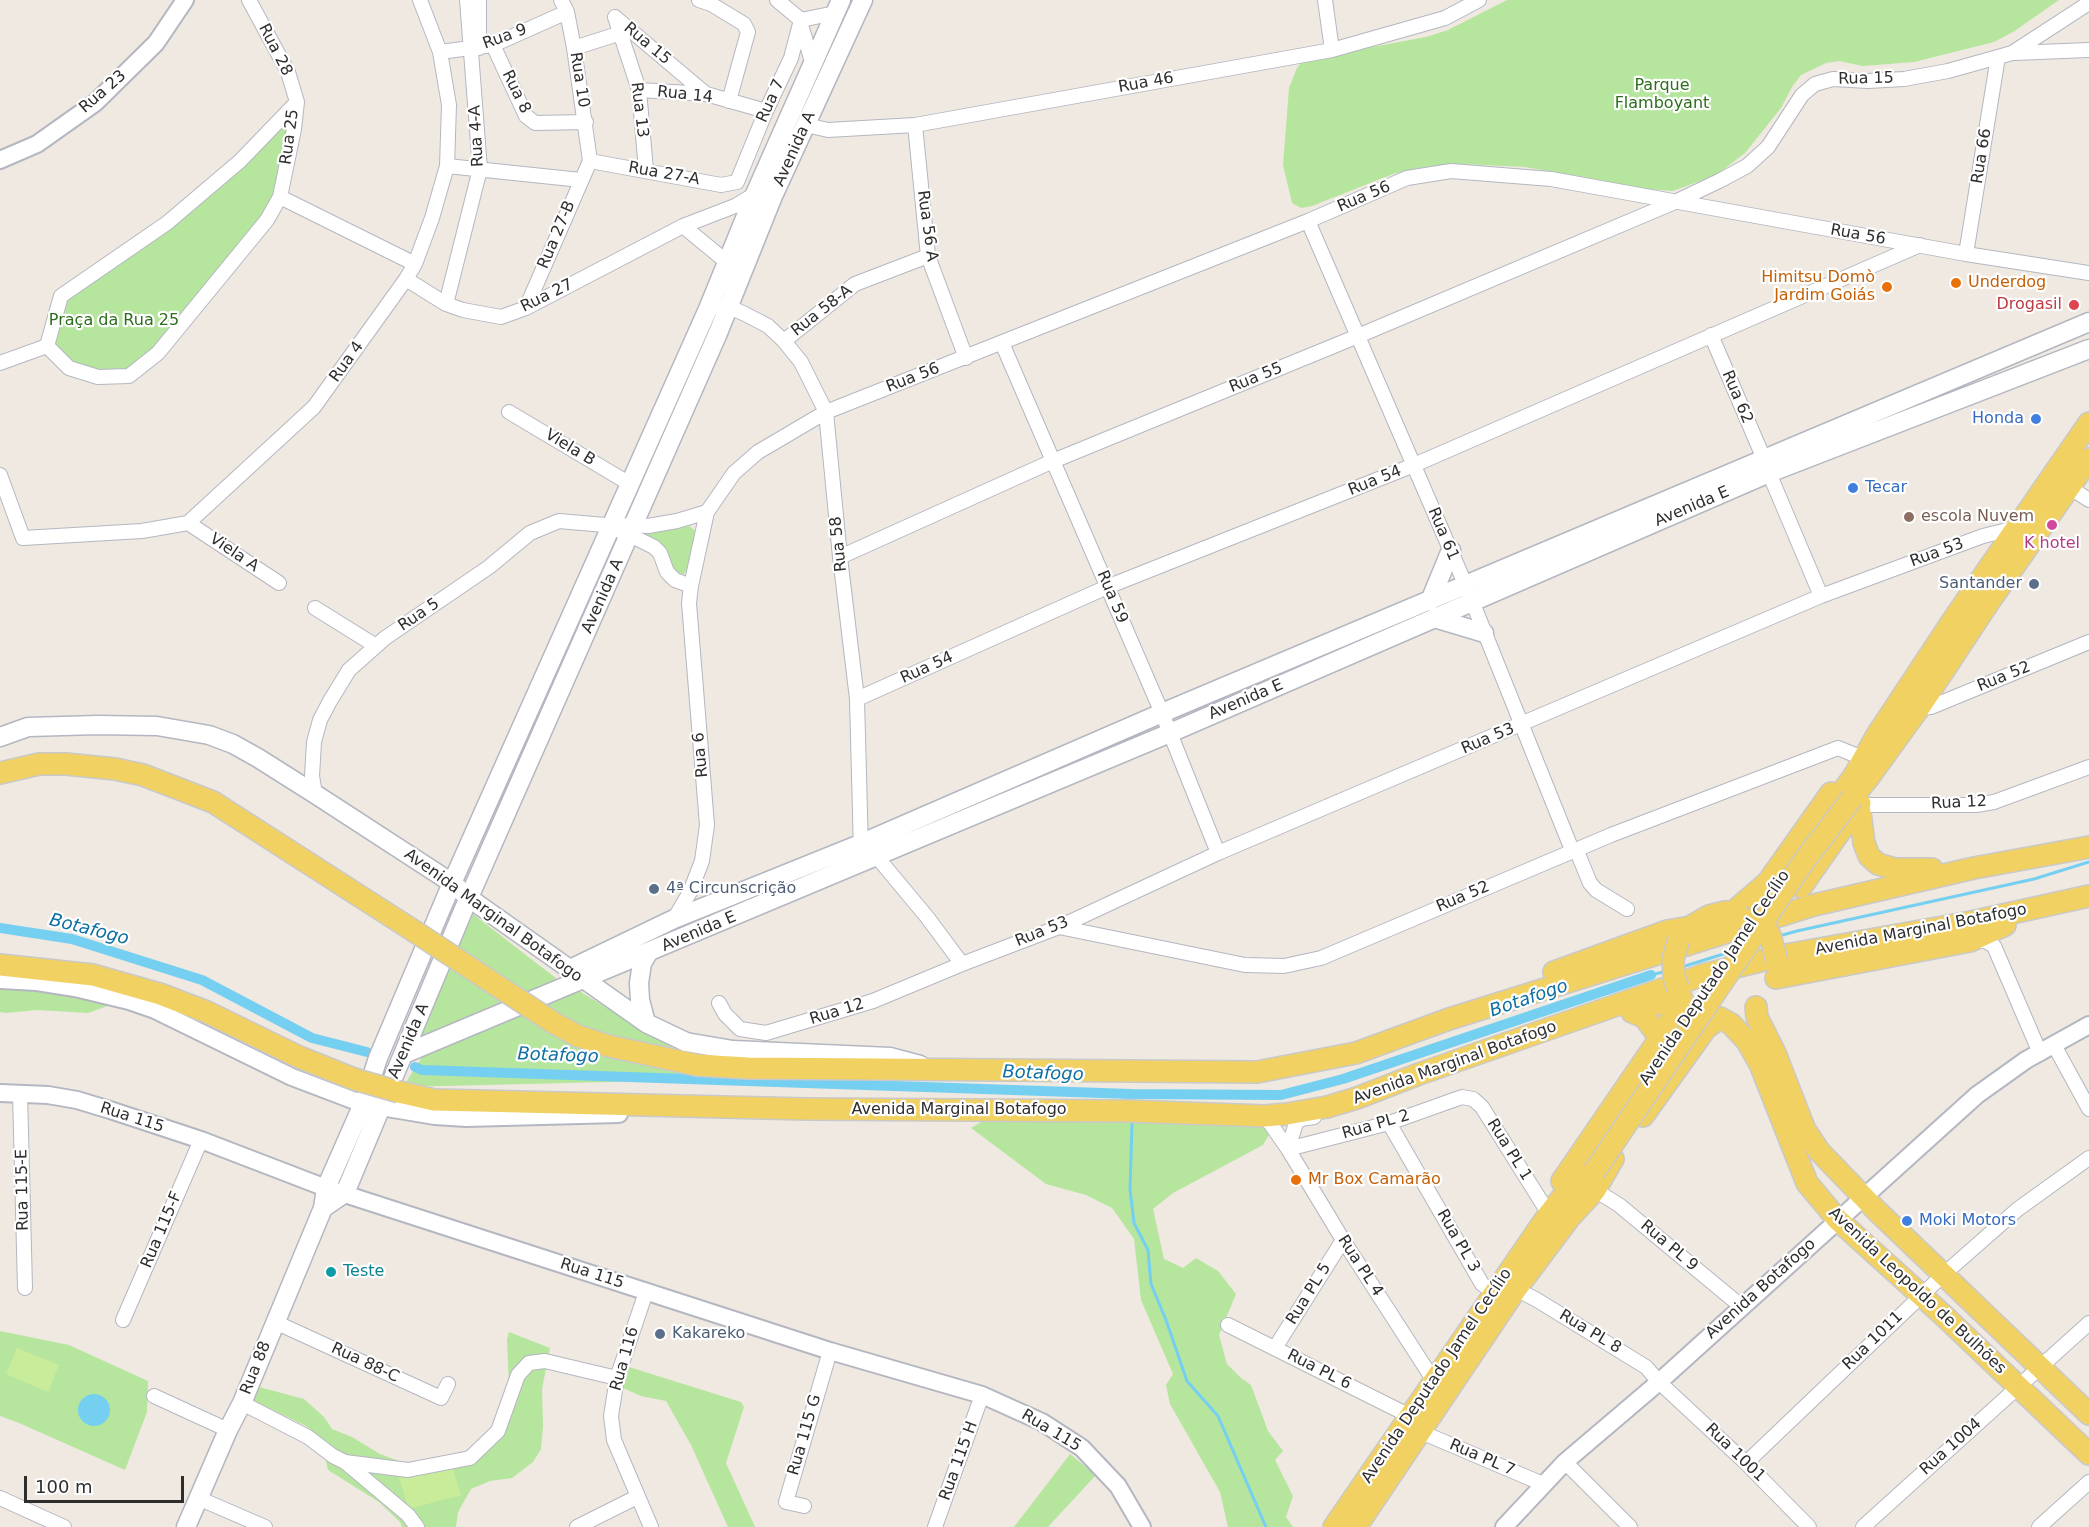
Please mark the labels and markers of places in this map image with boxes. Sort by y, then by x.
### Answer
place label: Himitsu Domò Jardim Goiás [1761,268,1875,306]
place label: Underdog [1968,273,2046,293]
marker: Underdog [1949,276,1963,290]
marker: Himitsu Domò Jardim Goiás [1880,280,1894,294]
place label: Drogasil [1996,295,2062,315]
marker: Drogasil [2067,298,2081,312]
place label: Honda [1972,409,2024,429]
marker: Honda [2029,412,2043,426]
place label: Tecar [1865,478,1907,498]
marker: Tecar [1846,481,1860,495]
place label: escola Nuvem [1921,507,2034,527]
marker: escola Nuvem [1902,510,1916,524]
marker: K hotel [2045,518,2059,532]
place label: K hotel [2024,534,2080,554]
place label: Santander [1939,574,2022,594]
marker: Santander [2027,577,2041,591]
place label: 4ª Circunscrição [666,879,796,899]
marker: 4ª Circunscrição [647,882,661,896]
place label: Mr Box Camarão [1308,1170,1441,1190]
marker: Mr Box Camarão [1289,1173,1303,1187]
place label: Moki Motors [1919,1211,2016,1231]
marker: Moki Motors [1900,1214,1914,1228]
place label: Teste [343,1262,384,1282]
marker: Teste [324,1265,338,1279]
place label: Kakareko [672,1324,745,1344]
marker: Kakareko [653,1327,667,1341]

